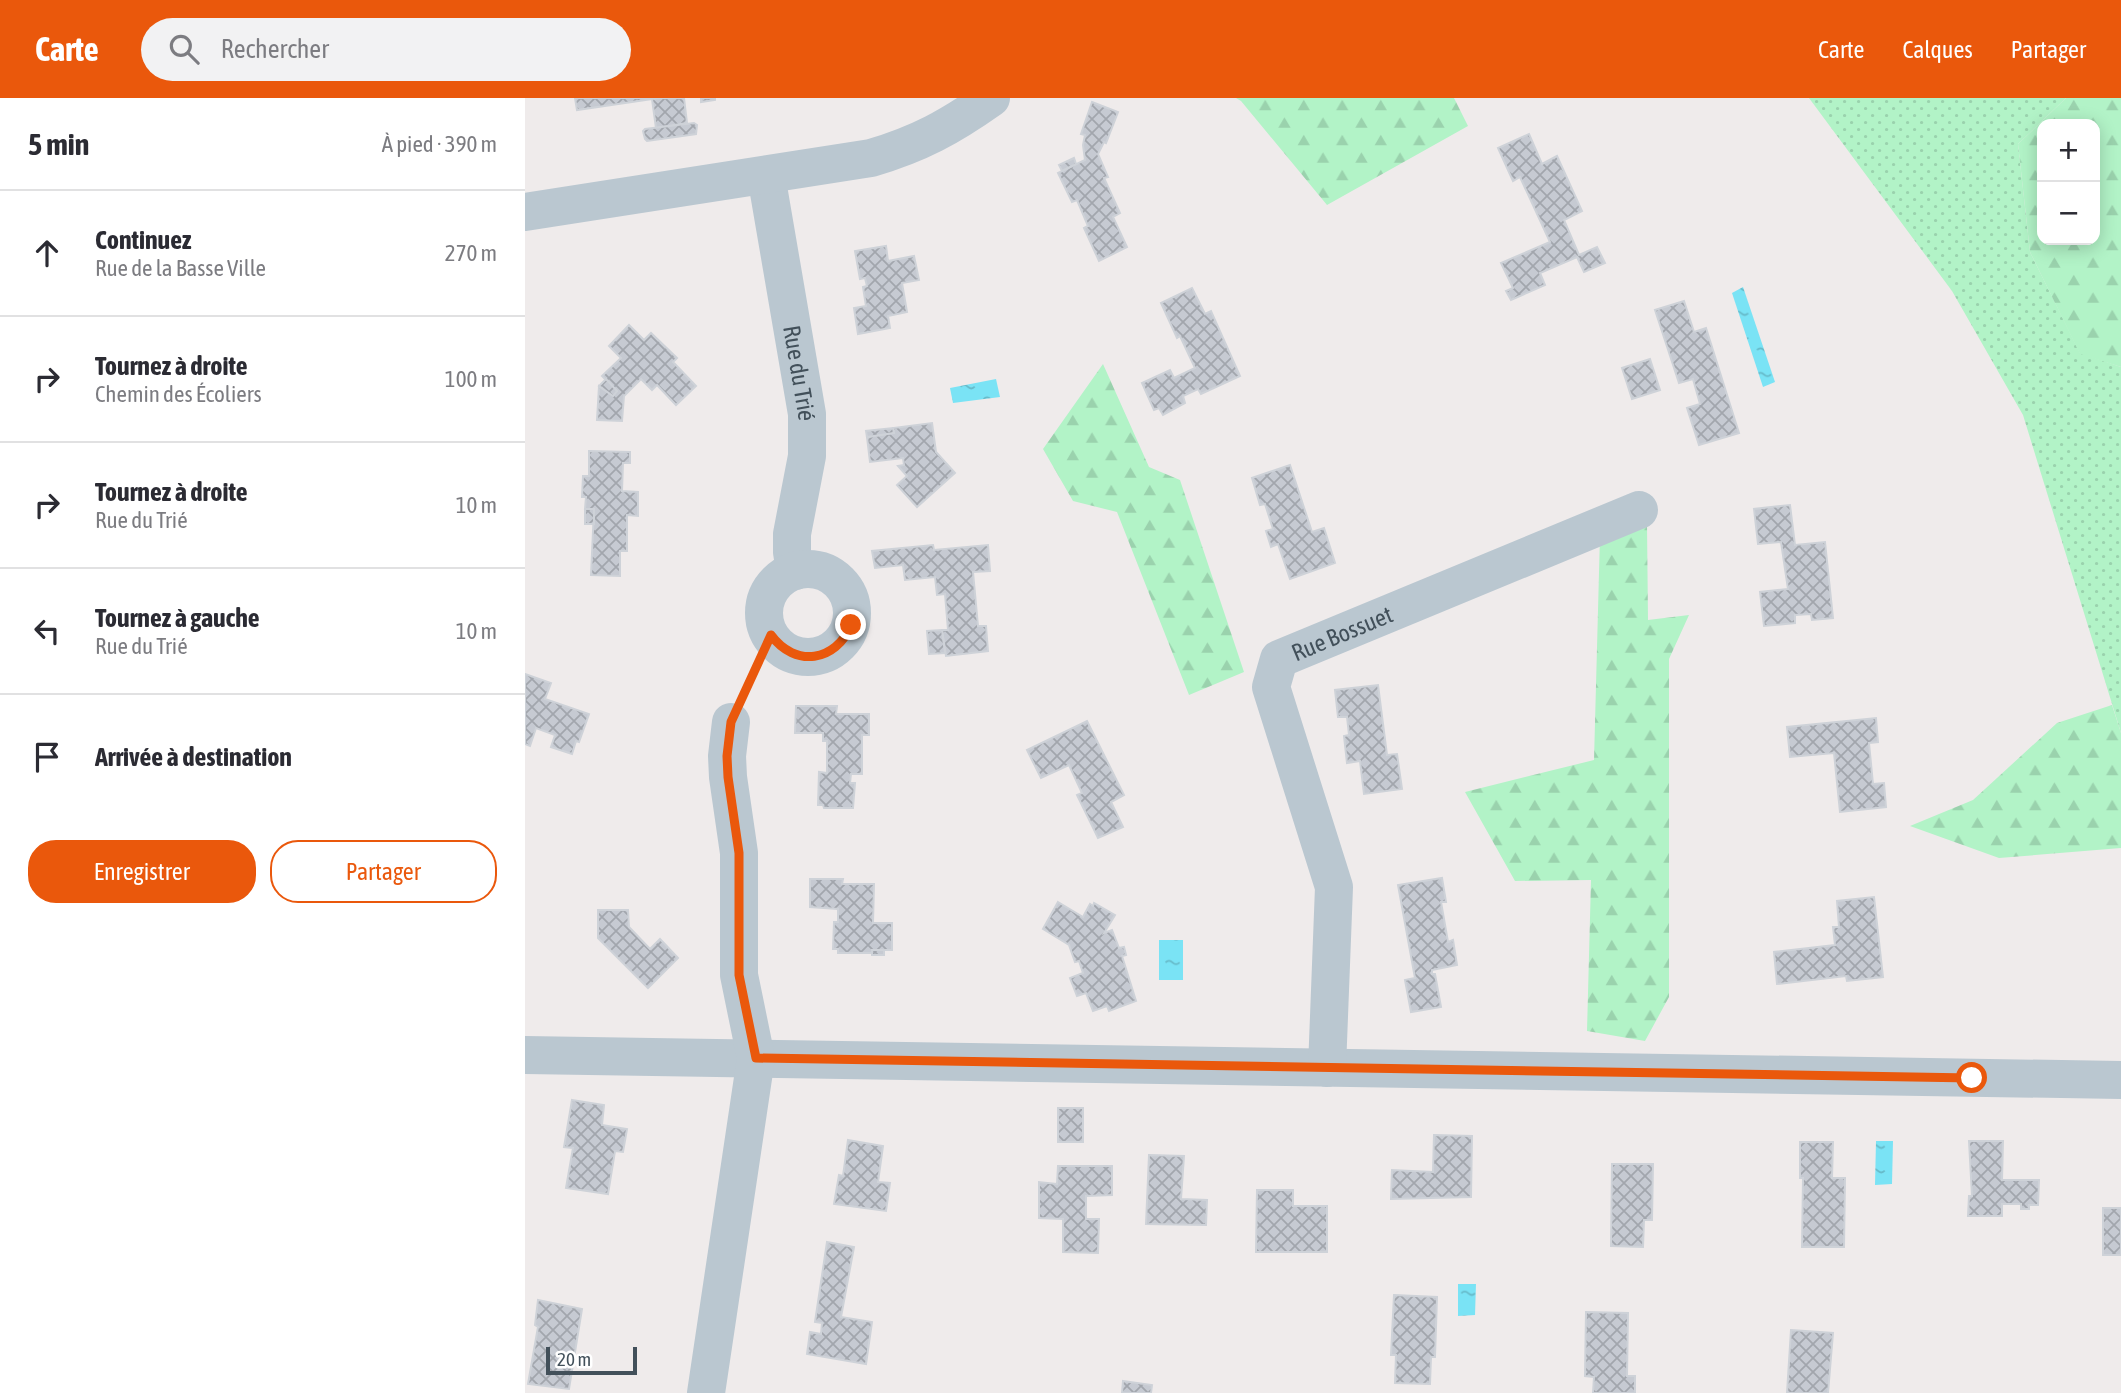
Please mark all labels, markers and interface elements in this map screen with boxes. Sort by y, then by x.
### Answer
search box [141,18,631,81]
text: Carte [35,30,99,68]
icon: search [165,30,203,68]
text: Rechercher [221,34,329,64]
text: Carte [1818,36,1864,63]
text: Calques [1902,36,1973,63]
text: Partager [2011,36,2086,63]
map controls [2037,119,2100,245]
button: + [2037,119,2100,182]
text: 5 min [28,127,89,161]
text: À pied · 390 m [382,131,497,157]
button: − [2037,182,2100,245]
text: Continuez [95,225,191,255]
icon: ahead [28,234,66,272]
text: 270 m [445,240,497,266]
text: Rue de la Basse Ville [95,255,266,281]
street label: Rue du Trié [779,323,821,421]
text: Tournez à droite [95,351,248,381]
icon: right [28,360,66,398]
text: 100 m [445,366,497,392]
text: Chemin des Écoliers [95,381,262,407]
text: Tournez à droite [95,477,248,507]
icon: right [28,486,66,524]
text: 10 m [456,492,497,518]
text: Rue du Trié [95,507,188,533]
street label: Rue Bossuet [1287,600,1396,666]
text: Tournez à gauche [95,603,260,633]
route end [835,609,866,640]
icon: left [28,612,66,650]
text: 10 m [456,618,497,644]
text: Rue du Trié [95,633,188,659]
icon: arrive [28,738,66,776]
text: Arrivée à destination [95,742,292,772]
button: Enregistrer [28,840,256,903]
button: Partager [270,840,497,903]
route start [1956,1062,1987,1093]
scale bar [546,1344,637,1376]
text: 20 m [557,1348,591,1370]

